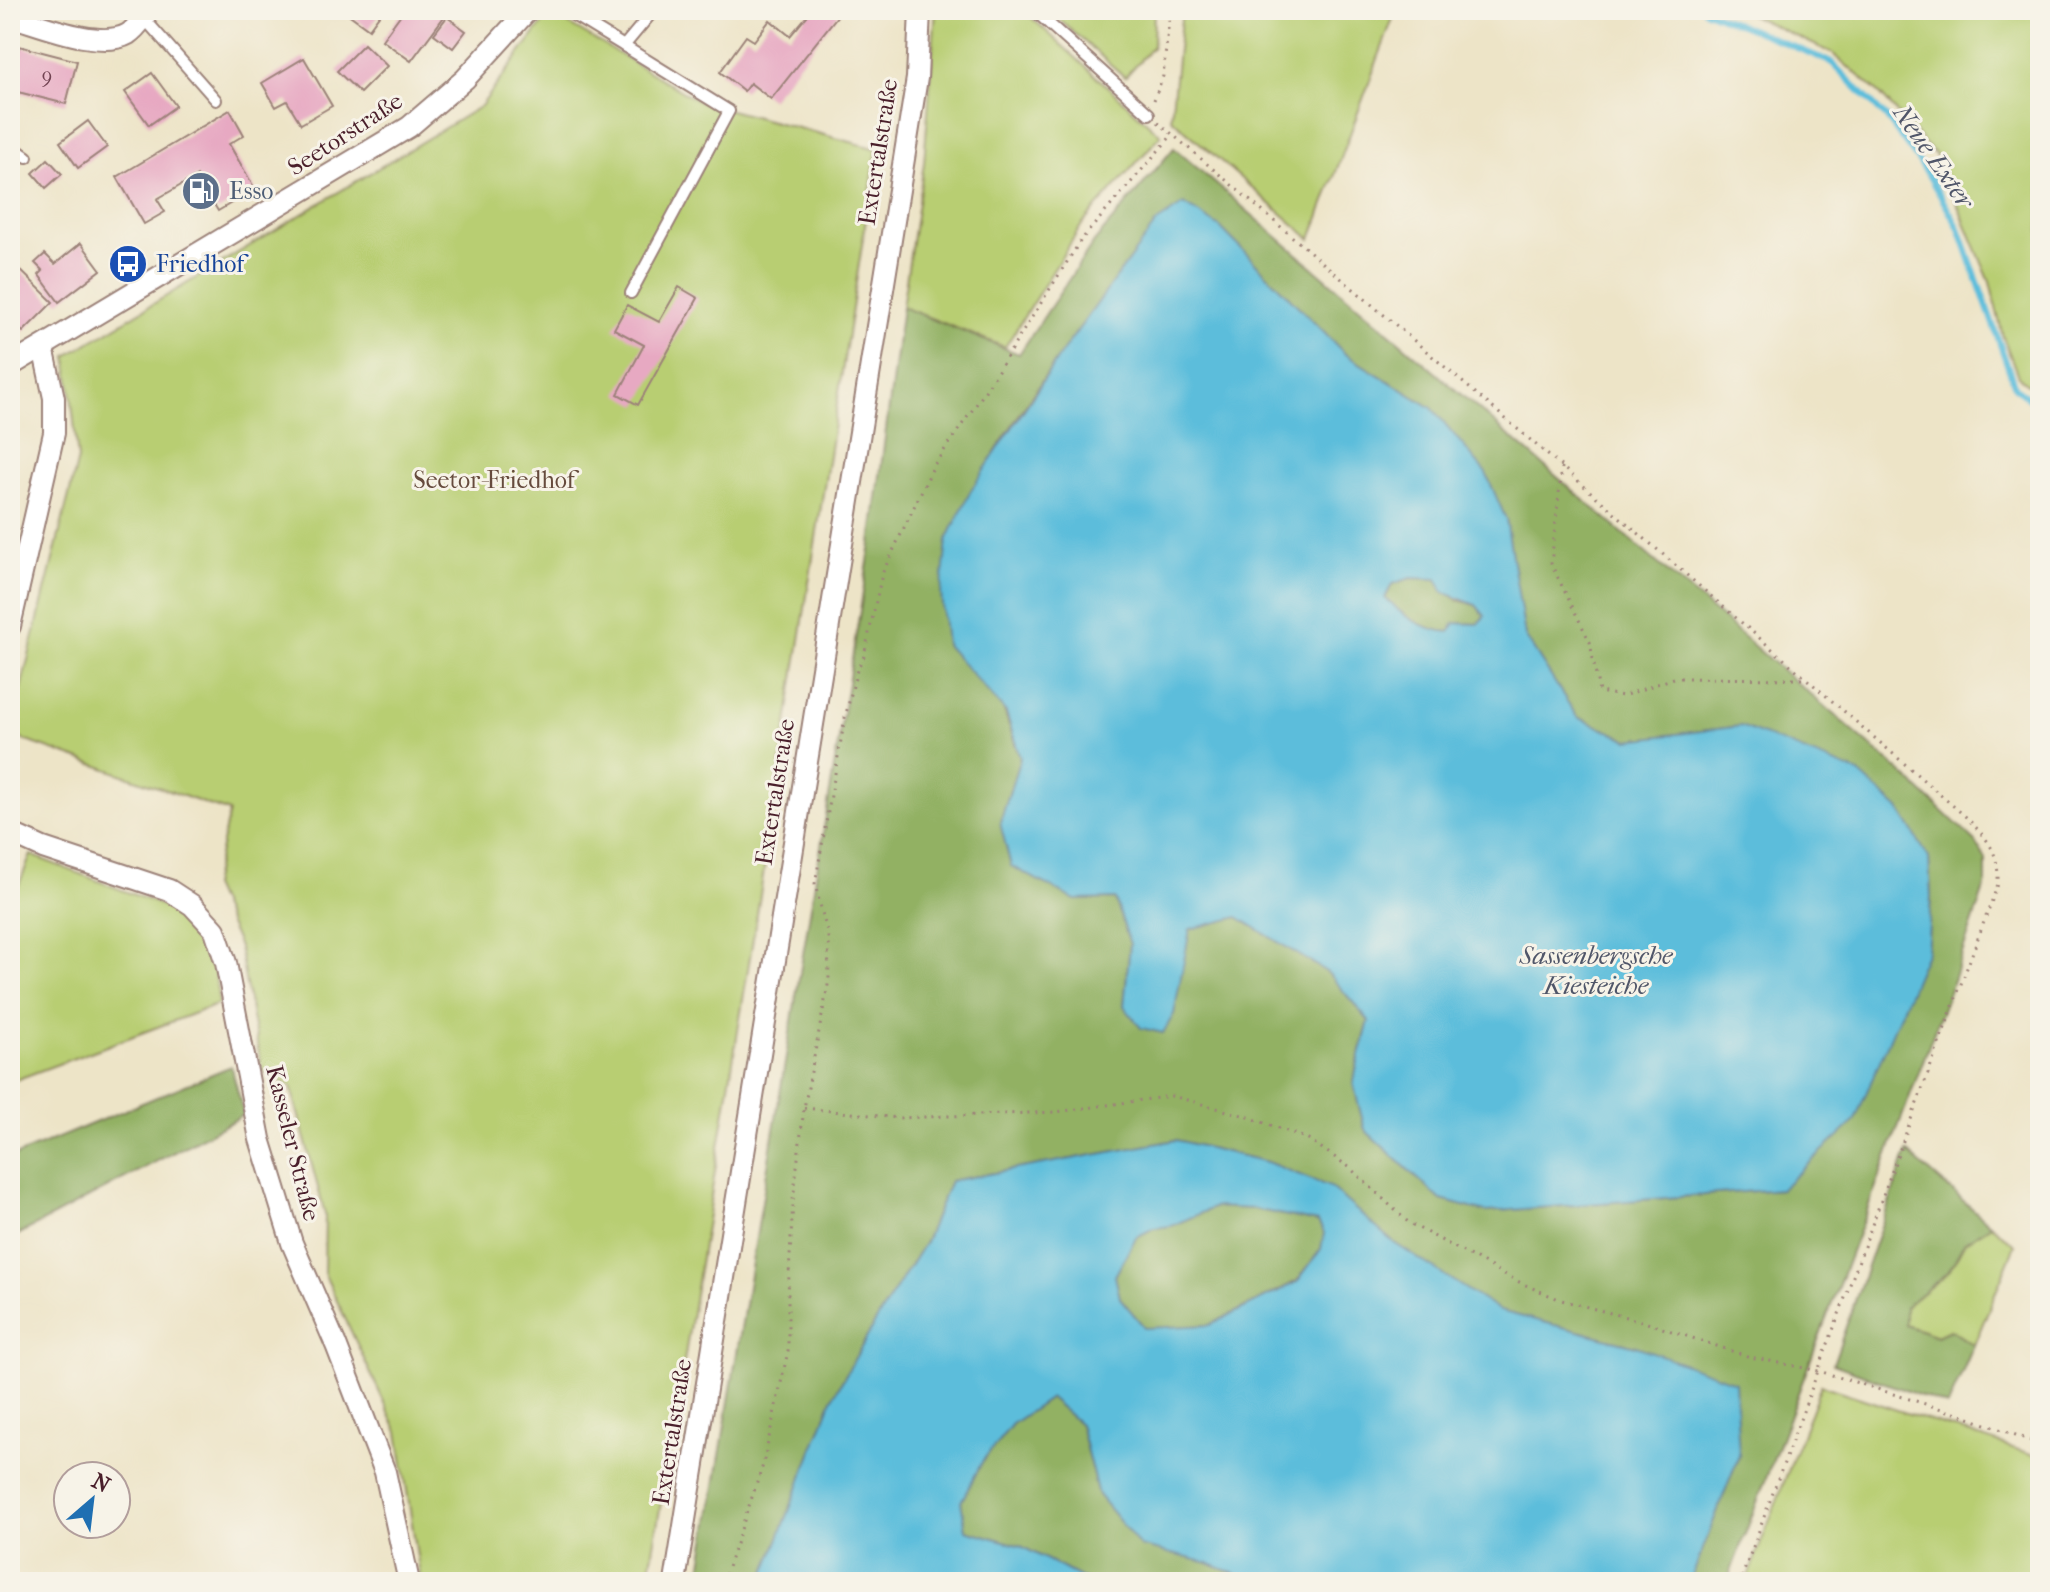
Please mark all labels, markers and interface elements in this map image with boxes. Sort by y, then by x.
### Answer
house number: 9 [42,65,52,88]
street label: Extertalstraße [853,77,903,227]
street label: Seetorstraße [283,87,408,181]
water label: Neue Exter [1886,97,1982,216]
fuel station icon: Esso [180,170,222,212]
place label: Esso [229,177,274,205]
bus stop icon: Friedhof [107,243,149,285]
place label: Friedhof [156,250,249,278]
park label: Seetor-Friedhof [413,466,580,494]
street label: Extertalstraße [750,717,800,867]
water label: Sassenbergsche Kiesteiche [1518,940,1674,1001]
street label: Kasseler Straße [260,1062,326,1224]
street label: Extertalstraße [647,1357,697,1507]
north arrow [52,1460,132,1540]
text: N [87,1468,115,1499]

